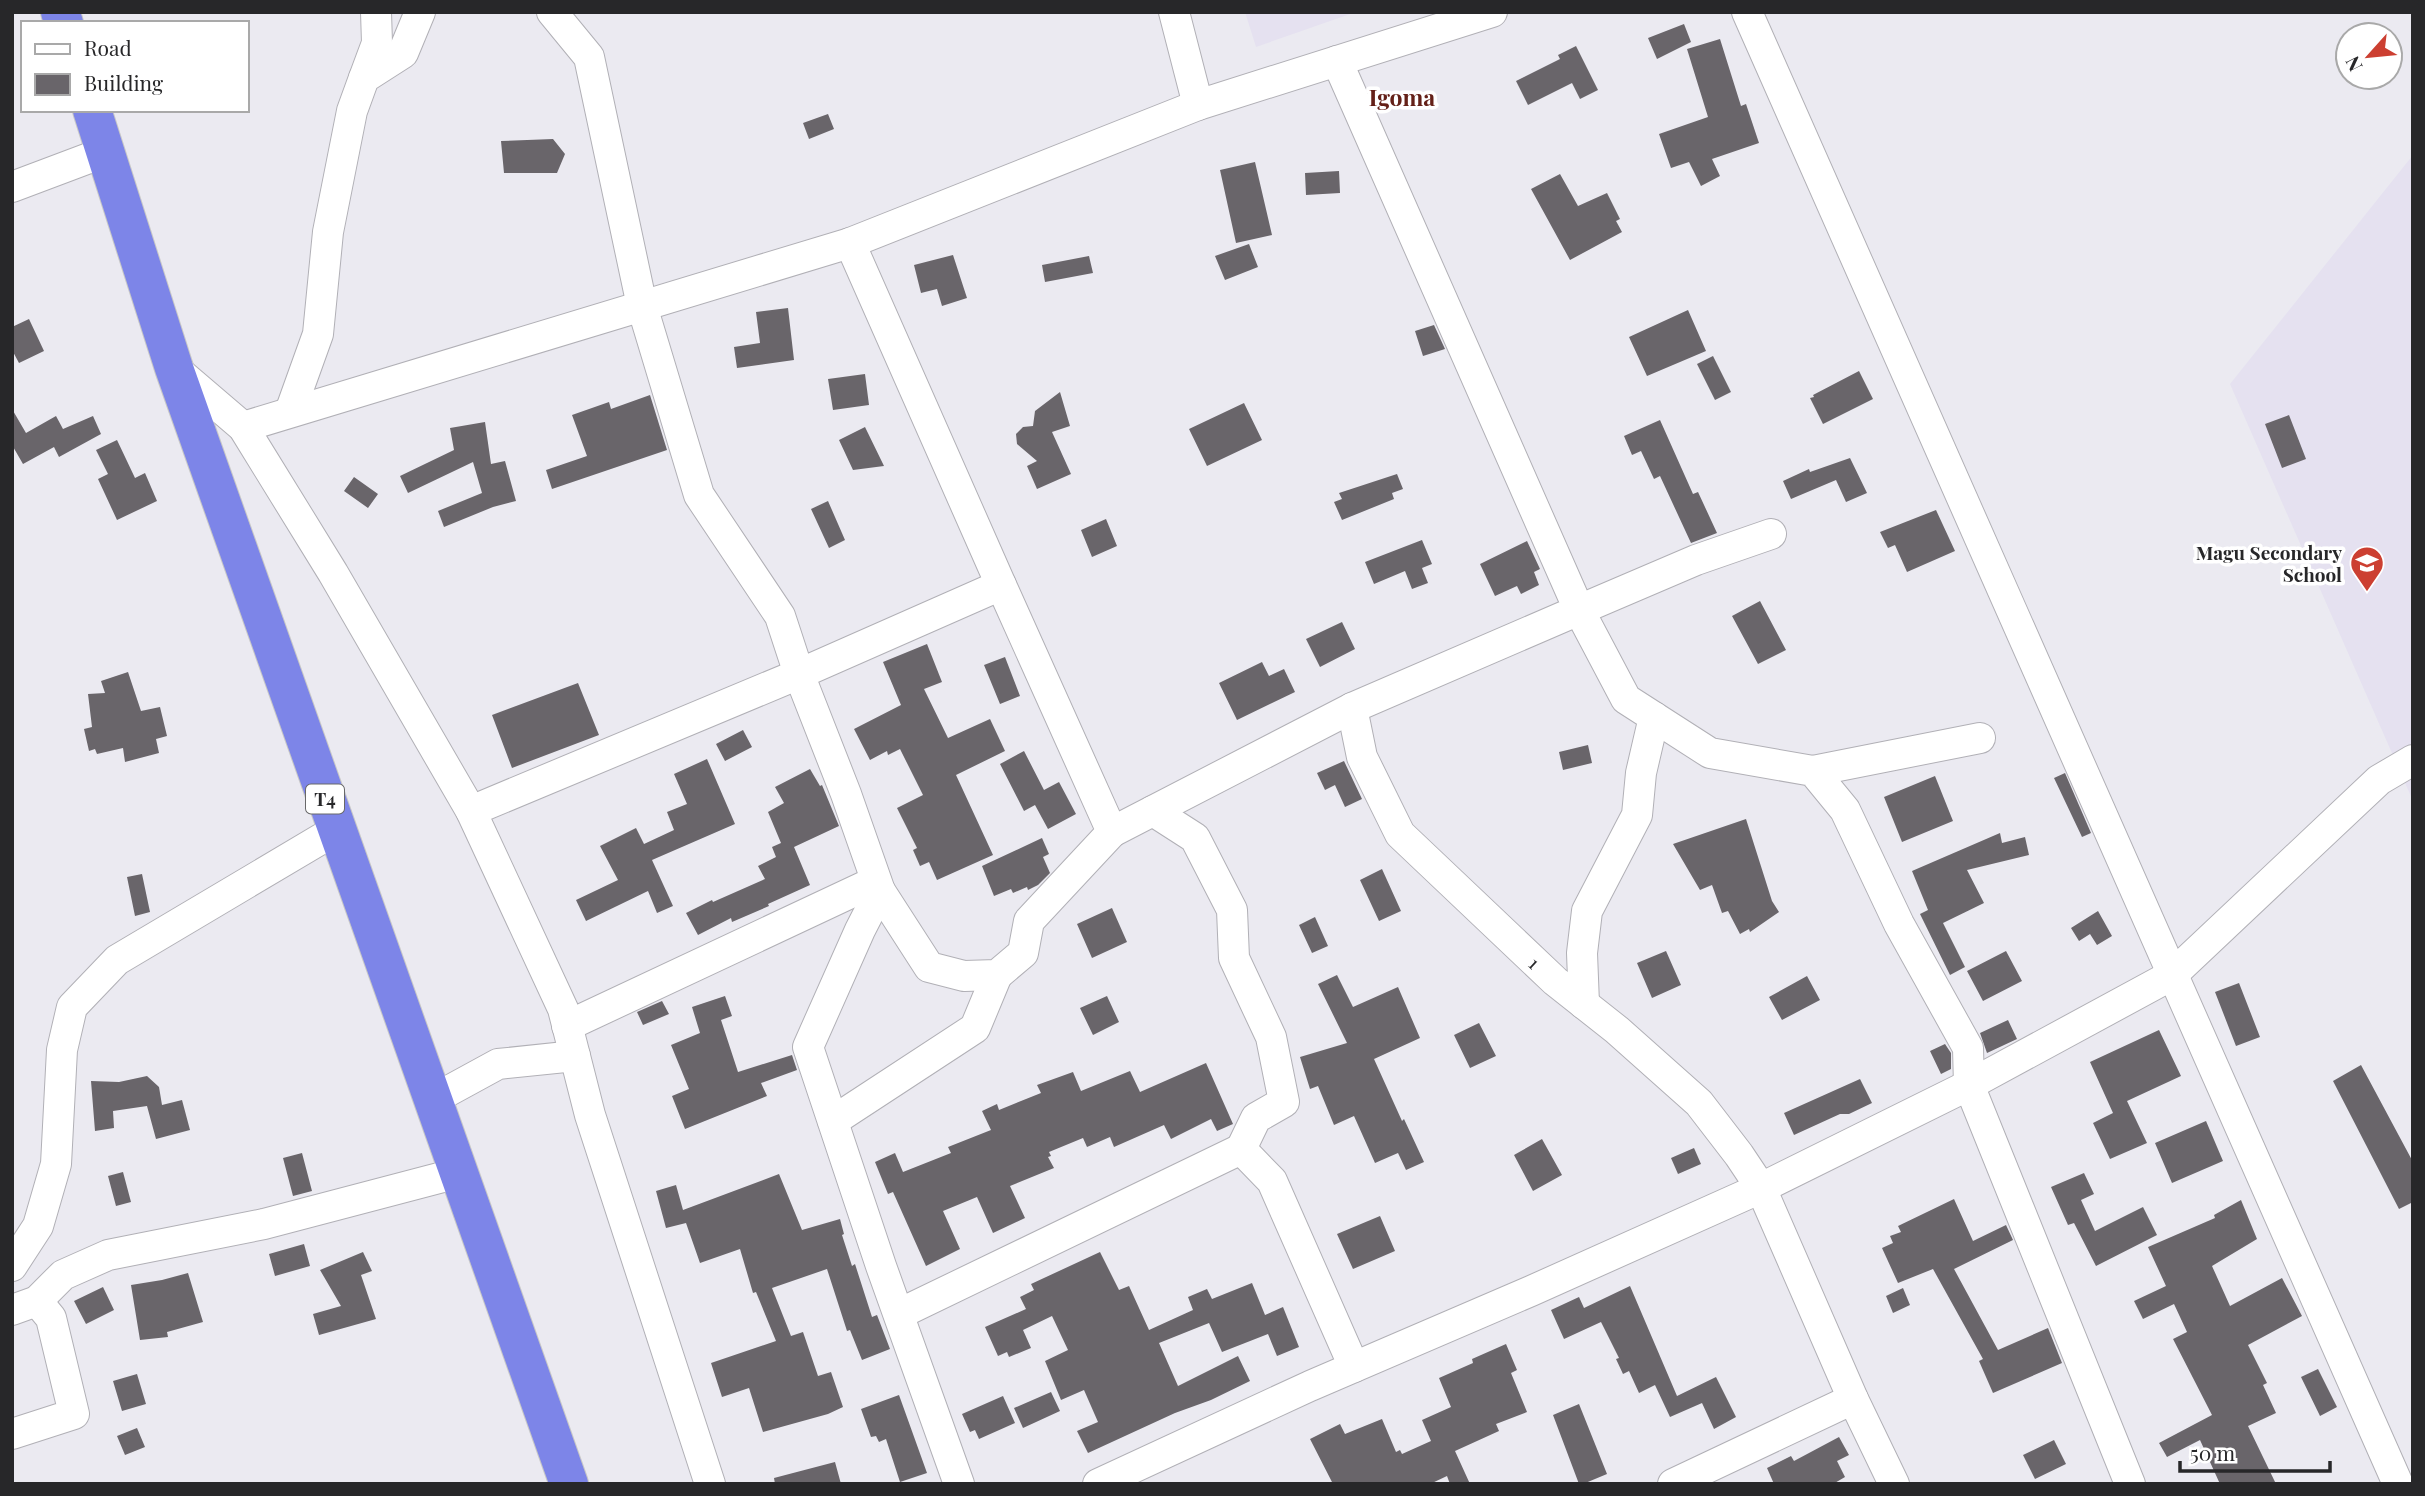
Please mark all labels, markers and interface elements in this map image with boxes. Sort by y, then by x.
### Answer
legend [21,21,248,112]
north arrow [2334,21,2404,91]
text: Road [84,33,132,61]
text: N [2338,52,2368,76]
text: Building [84,68,163,96]
district label: Igoma [1369,81,1435,112]
place label: Magu Secondary School [2196,539,2342,587]
school or university icon: Magu Secondary School [2348,544,2386,593]
road number: T4 [306,784,344,814]
street label: 1 [1524,950,1547,974]
scale bar [2180,1430,2330,1474]
text: 50 m [2190,1438,2236,1466]

